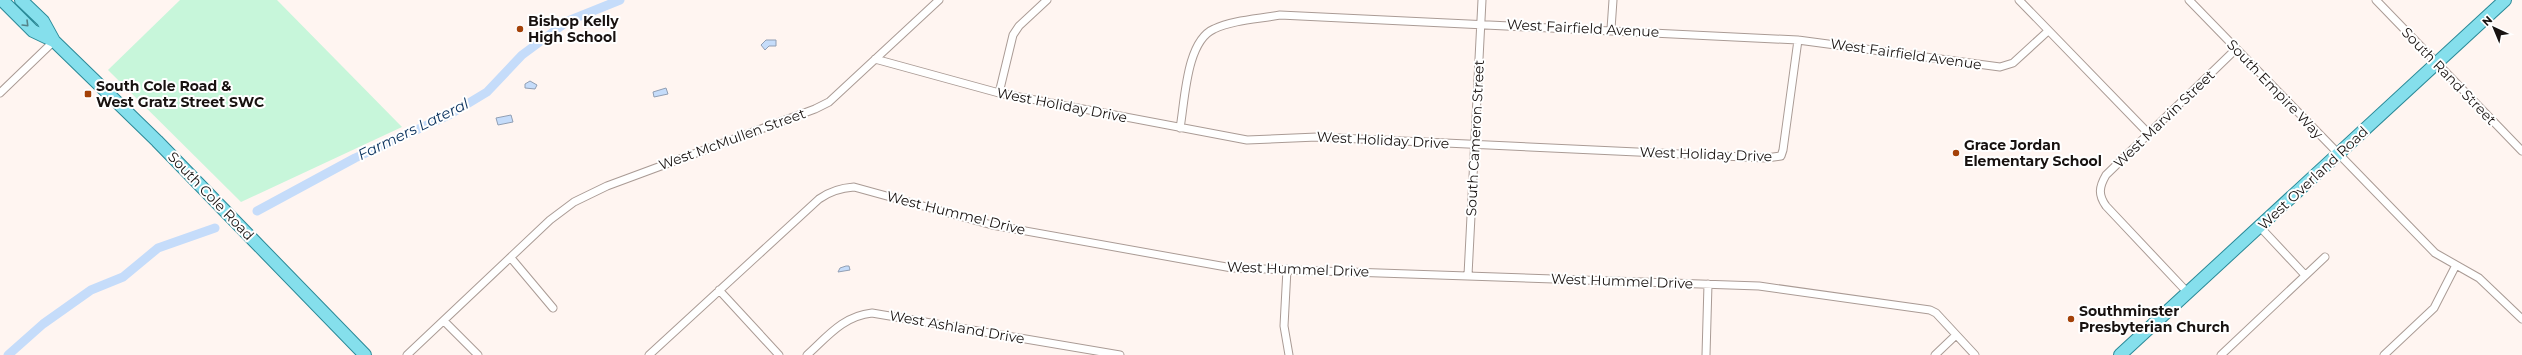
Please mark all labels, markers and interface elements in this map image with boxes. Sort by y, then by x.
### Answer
north arrow [2474,8,2514,48]
place label: Bishop Kelly High School [528,12,619,46]
text: N [2479,13,2495,29]
street label: West Fairfield Avenue [1506,15,1660,41]
one-way arrow [21,19,29,27]
street label: South Rand Street [2398,23,2500,129]
marker: Bishop Kelly High School [515,24,525,34]
street label: West Fairfield Avenue [1829,34,1983,74]
street label: South Empire Way [2223,36,2327,143]
street label: South Cameron Street [1462,59,1488,217]
street label: West Marvin Street [2110,66,2219,172]
place label: South Cole Road & West Gratz Street SWC [96,77,264,111]
street label: West Holiday Drive [995,84,1129,126]
marker: South Cole Road & West Gratz Street SWC [83,89,93,99]
water label: Farmers Lateral [354,94,472,164]
street label: West McMullen Street [656,104,808,174]
street label: West Overland Road [2254,122,2372,234]
street label: West Holiday Drive [1316,128,1450,152]
place label: Grace Jordan Elementary School [1964,136,2102,170]
street label: West Holiday Drive [1639,143,1773,165]
street label: South Cole Road [164,148,258,244]
marker: Grace Jordan Elementary School [1951,148,1961,158]
street label: West Hummel Drive [885,187,1027,239]
street label: West Hummel Drive [1226,258,1370,280]
street label: West Hummel Drive [1550,270,1694,292]
place label: Southminster Presbyterian Church [2079,302,2230,336]
street label: West Ashland Drive [888,306,1026,348]
marker: Southminster Presbyterian Church [2066,314,2076,324]

